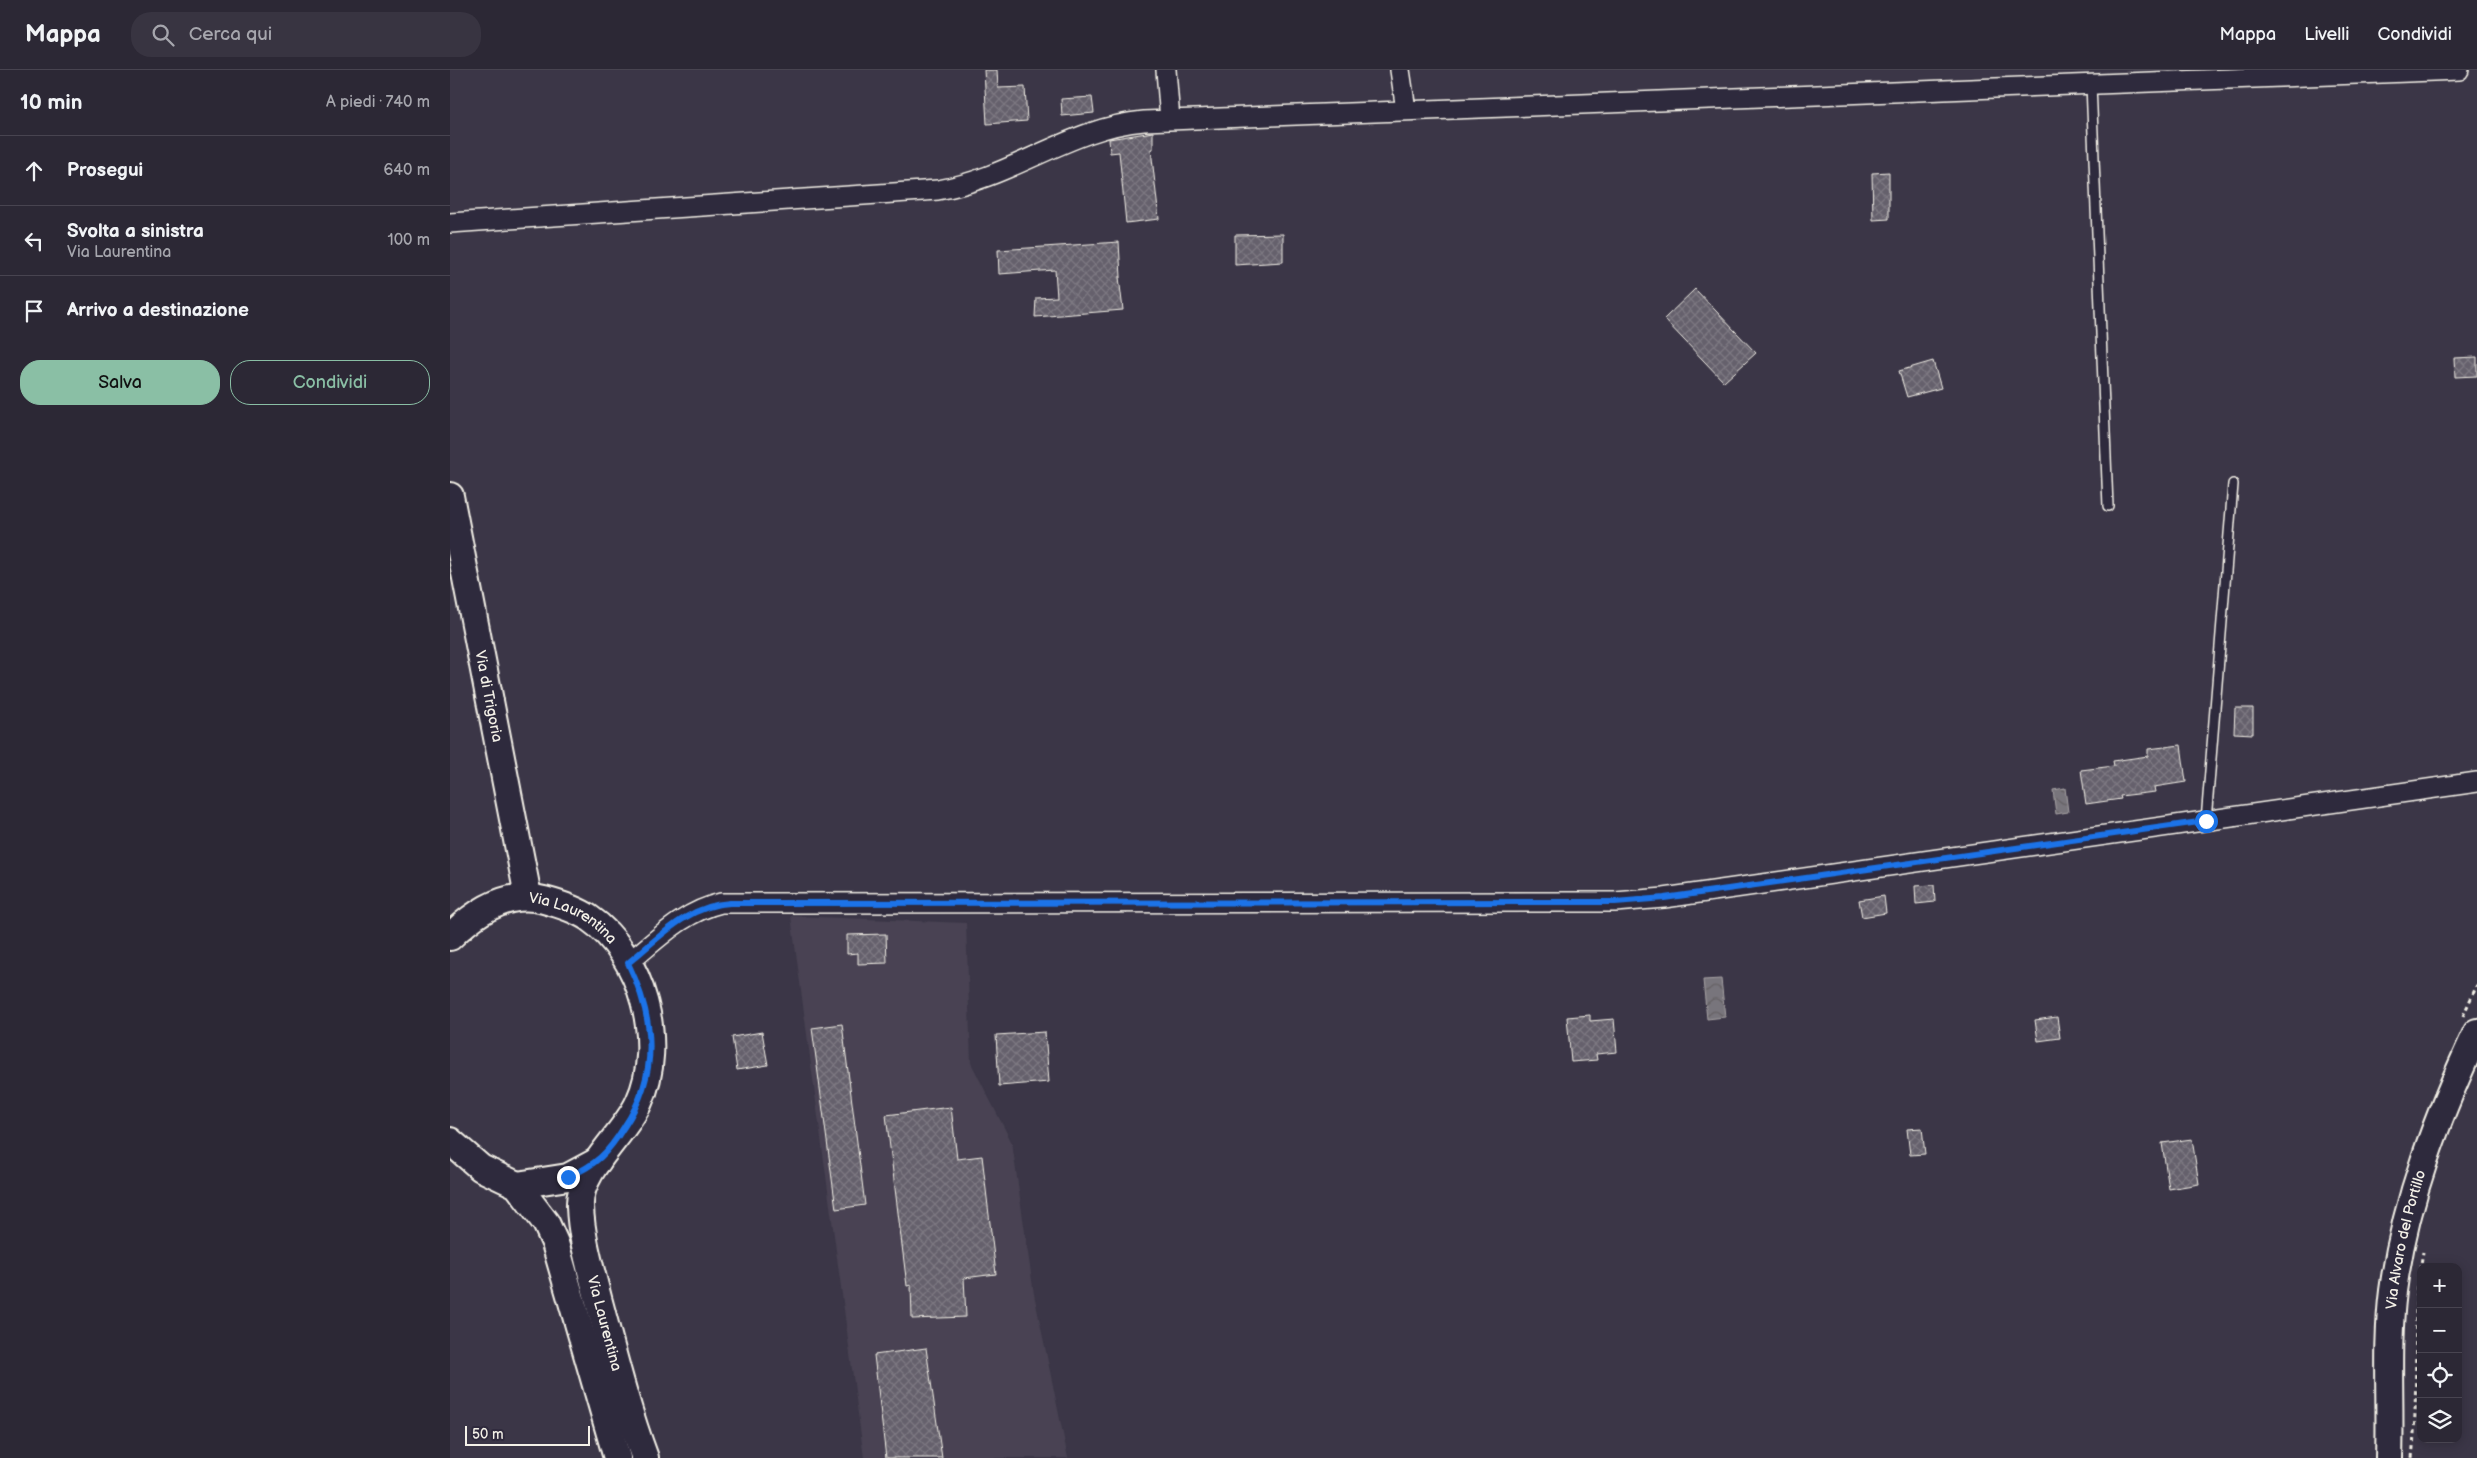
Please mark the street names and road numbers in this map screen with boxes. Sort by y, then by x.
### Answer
street label: Via di Trigoria [471,649,507,744]
street label: Via Laurentina [528,888,621,948]
street label: Via Alvaro del Portillo [2382,1167,2430,1310]
street label: Via Laurentina [583,1274,627,1373]

